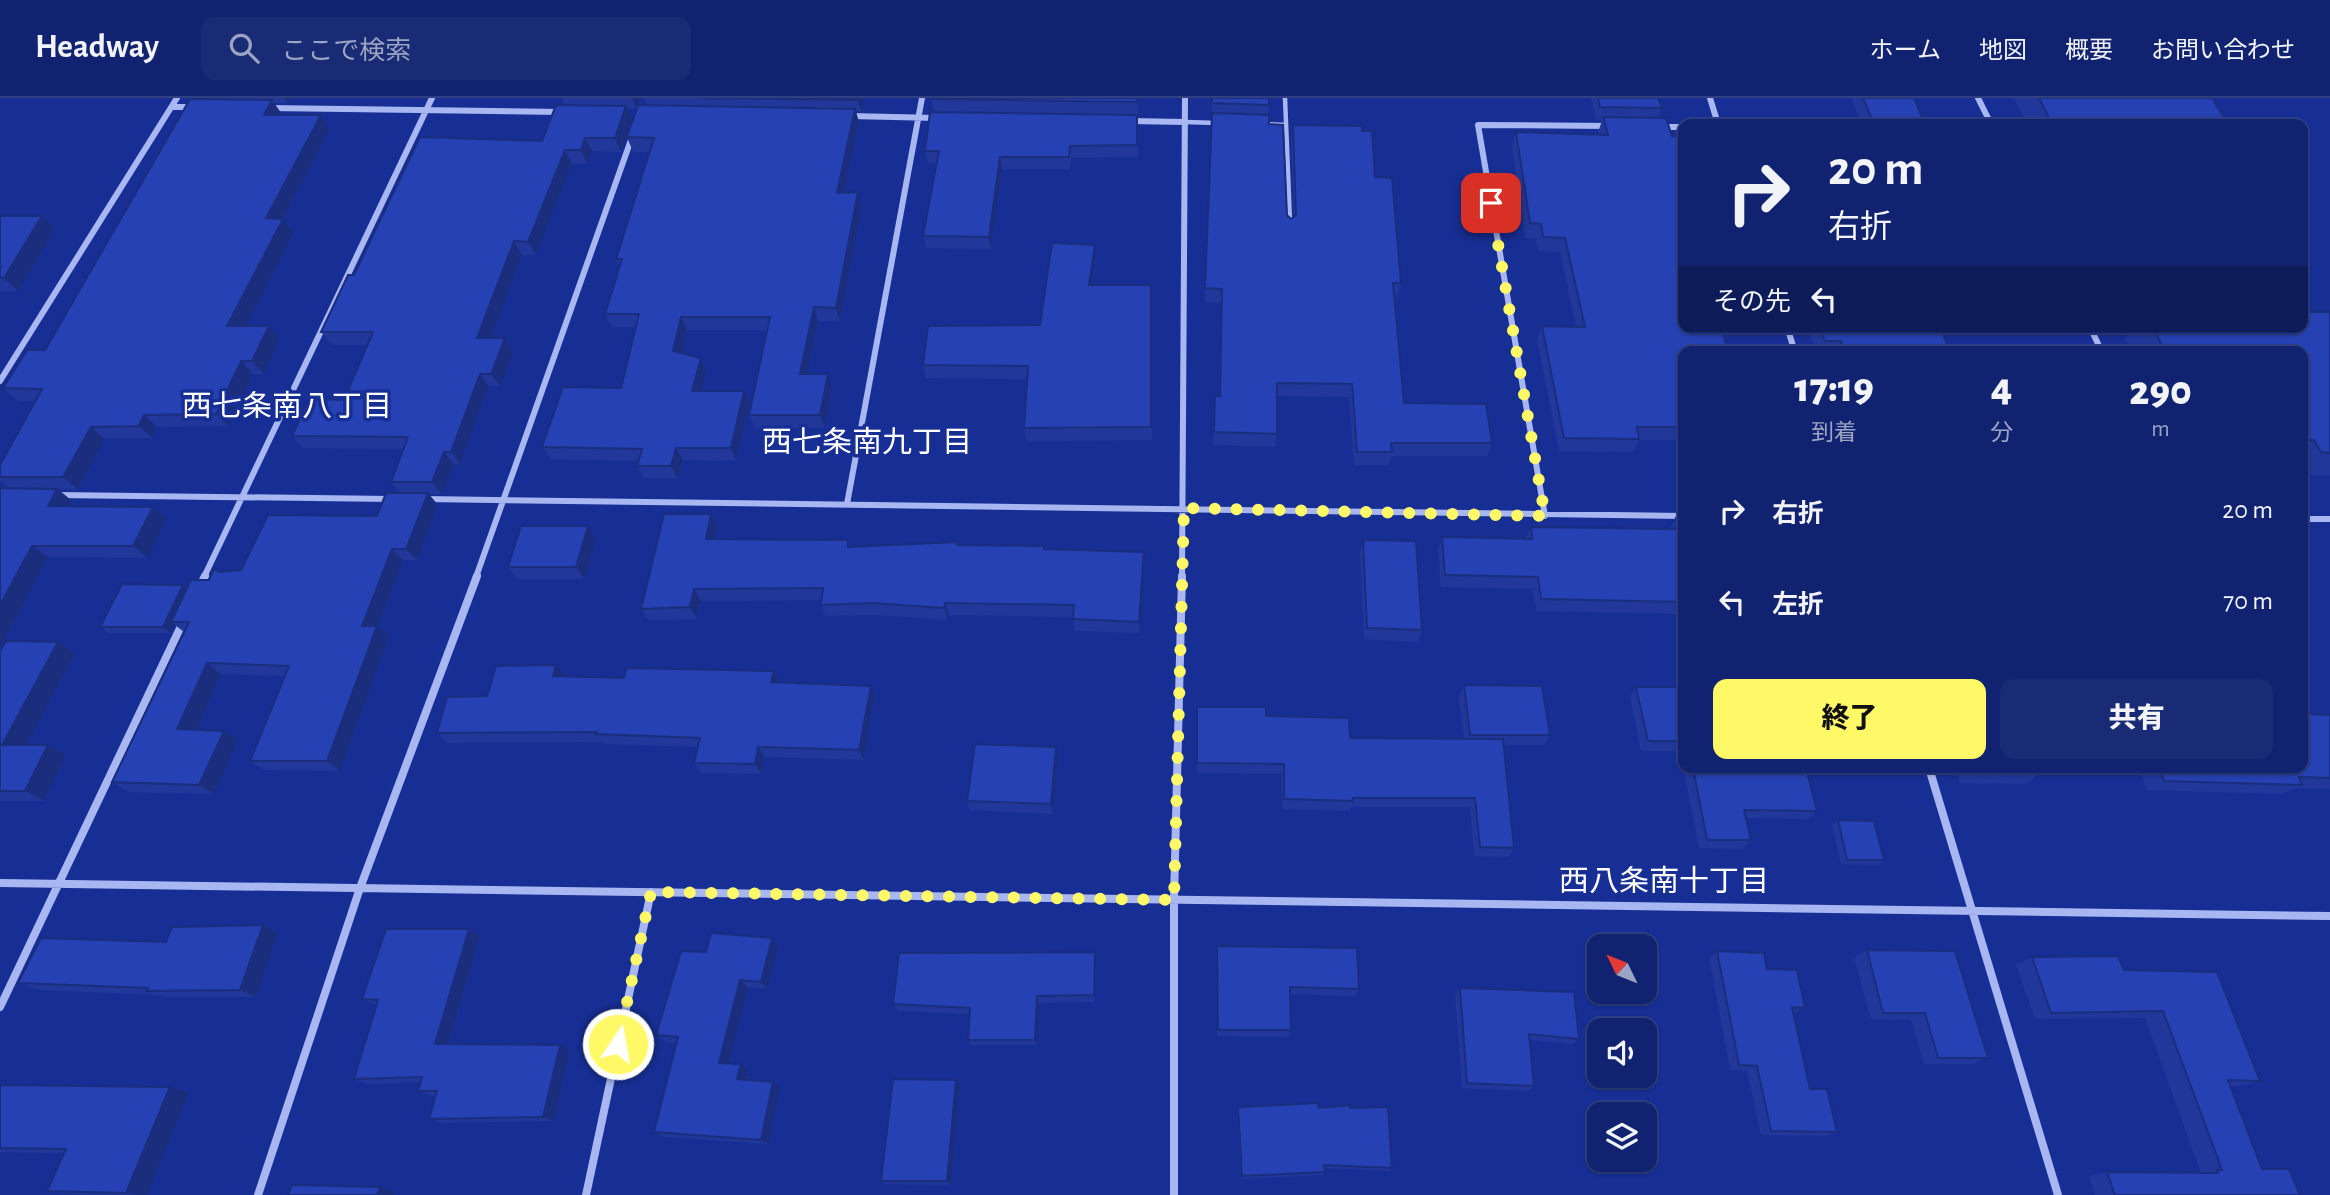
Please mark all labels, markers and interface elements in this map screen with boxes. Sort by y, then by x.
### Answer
search box [201,17,691,80]
icon: search [225,29,263,67]
text: Headway [35,31,159,64]
text: ここで検索 [281,38,411,64]
text: ホーム [1870,39,1941,63]
text: 地図 [1979,39,2027,63]
text: 概要 [2065,39,2113,63]
text: お問い合わせ [2151,39,2295,63]
text: 20 m [1828,145,1924,194]
icon: right [1713,147,1804,238]
pin [1461,173,1521,233]
icon: arrive [1472,184,1510,222]
text: 右折 [1828,211,1892,243]
icon: left [1805,280,1843,318]
text: その先 [1713,289,1791,315]
text: 17:19 [1794,367,1874,409]
text: 4 [1991,367,2012,409]
text: 290 [2129,370,2192,412]
district label: 西七条南八丁目 [182,390,392,422]
text: m [2151,418,2170,441]
text: 到着 [1811,422,1857,445]
text: 分 [1990,422,2013,445]
district label: 西七条南九丁目 [762,426,972,458]
icon: right [1713,492,1751,530]
text: 20 m [2222,497,2273,523]
text: 右折 [1772,501,1824,527]
icon: left [1713,583,1751,621]
text: 70 m [2223,588,2273,614]
text: 左折 [1772,592,1824,618]
button: 終了 [1713,679,1986,759]
button: 共有 [2000,679,2273,759]
district label: 西八条南十丁目 [1559,865,1769,897]
north arrow [1587,934,1657,1004]
map controls [1587,934,1657,1172]
position arrow [581,1007,655,1081]
button: sound [1587,1018,1657,1088]
button: layers [1587,1102,1657,1172]

